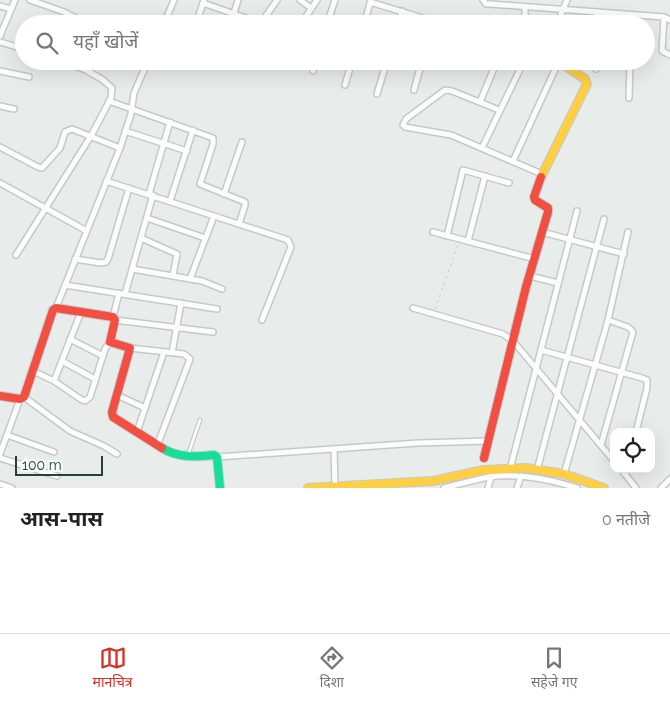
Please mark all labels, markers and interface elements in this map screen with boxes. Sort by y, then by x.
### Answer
search box [15,15,655,70]
icon: search [33,29,61,57]
text: यहाँ खोजें [73,30,138,52]
map controls [610,428,655,473]
button: locate [610,428,655,473]
scale bar [15,453,102,476]
text: 100 m [22,457,62,473]
text: आस-पास [20,506,103,531]
text: 0 नतीजे [602,510,650,529]
tab: मानचित्र [93,644,133,693]
tab: दिशा [318,644,346,693]
tab: सहेजे गए [531,644,577,693]

